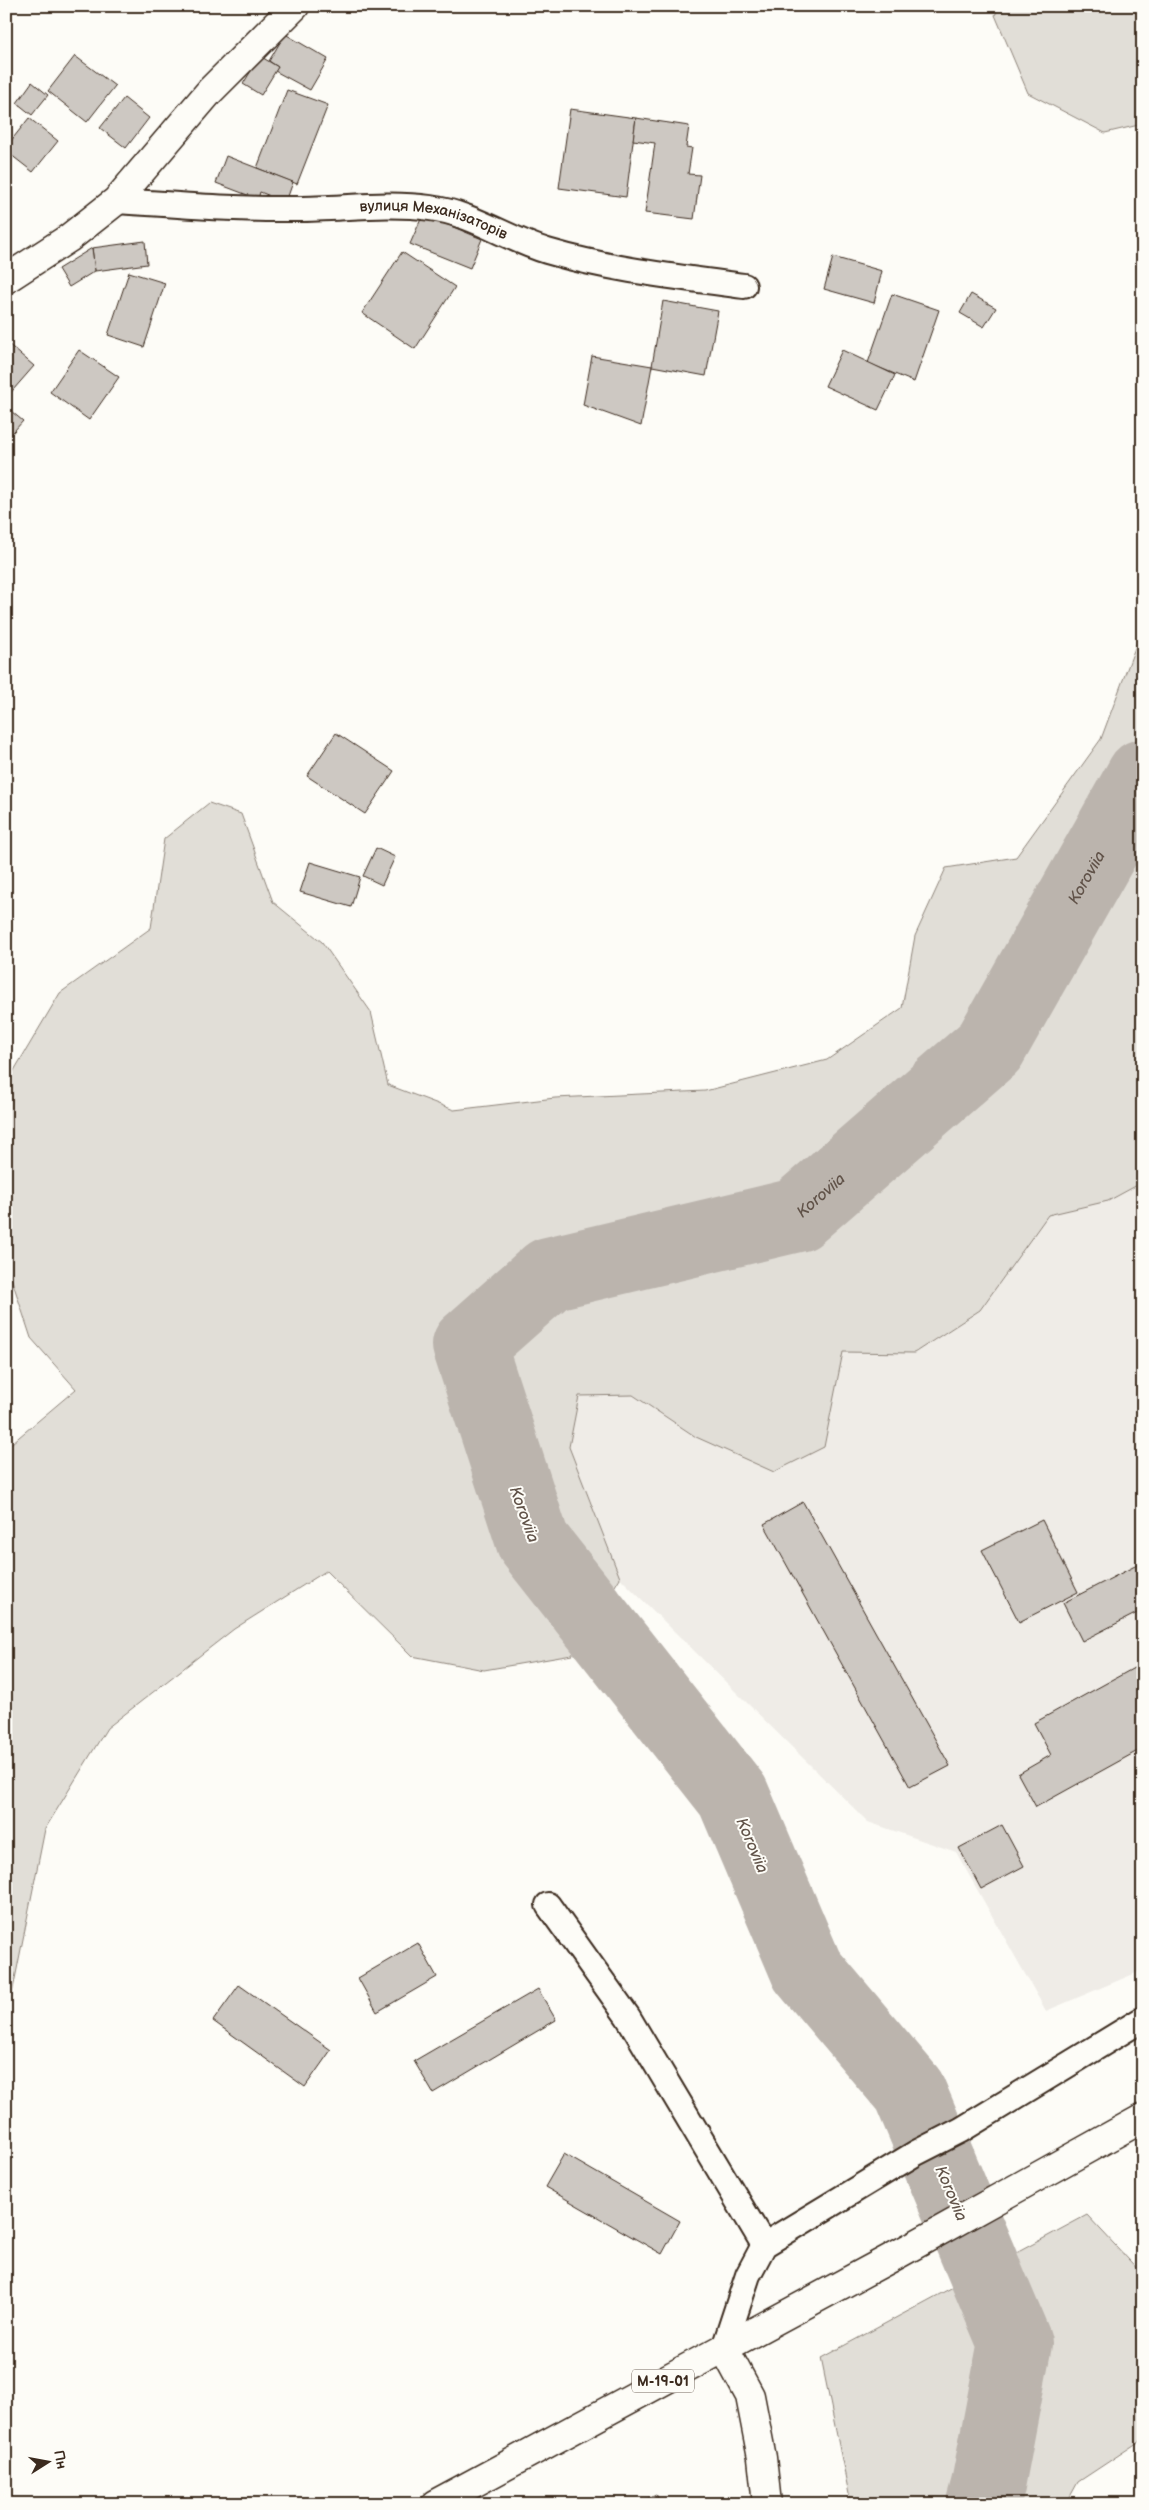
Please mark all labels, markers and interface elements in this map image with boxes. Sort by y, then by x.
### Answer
street label: вулиця Механізаторів [359,197,511,244]
water label: Koroviia [1065,848,1110,908]
water label: Koroviia [793,1170,849,1222]
water label: Koroviia [505,1484,542,1545]
water label: Koroviia [731,1815,772,1876]
water label: Koroviia [930,2163,971,2224]
road number: М-19-01 [632,2370,694,2392]
north arrow [22,2438,72,2488]
text: Пн [50,2449,70,2470]

